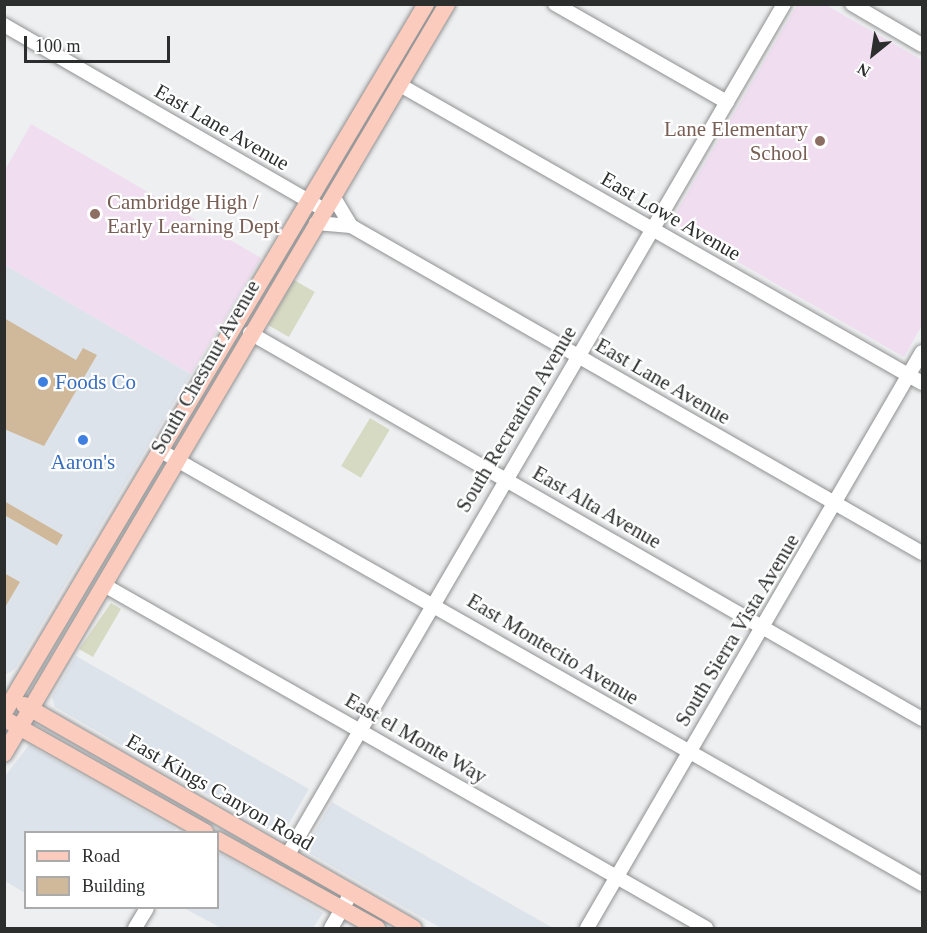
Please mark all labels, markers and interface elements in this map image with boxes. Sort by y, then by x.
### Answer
scale bar [27,24,172,62]
north arrow [843,24,903,84]
text: 100 m [35,36,81,56]
text: N [854,60,873,80]
street label: East Lane Avenue [150,78,294,176]
place label: Lane Elementary School [664,116,808,166]
marker: Lane Elementary School [813,134,827,148]
street label: East Lowe Avenue [596,166,746,266]
place label: Cambridge High / Early Learning Dept [107,189,280,239]
marker: Cambridge High / Early Learning Dept [88,207,102,221]
street label: South Chestnut Avenue [145,275,265,459]
street label: South Recreation Avenue [450,321,582,517]
street label: East Lane Avenue [591,332,735,430]
place label: Foods Co [55,369,136,395]
marker: Foods Co [36,375,50,389]
marker: Aaron's [76,433,90,447]
place label: Aaron's [51,449,115,475]
street label: East Alta Avenue [527,459,667,555]
street label: South Sierra Vista Avenue [669,528,805,732]
street label: East Montecito Avenue [462,588,644,710]
street label: East el Monte Way [340,687,492,789]
street label: East Kings Canyon Road [122,728,318,856]
legend [24,831,219,909]
text: Road [82,846,120,866]
text: Building [82,876,145,896]

